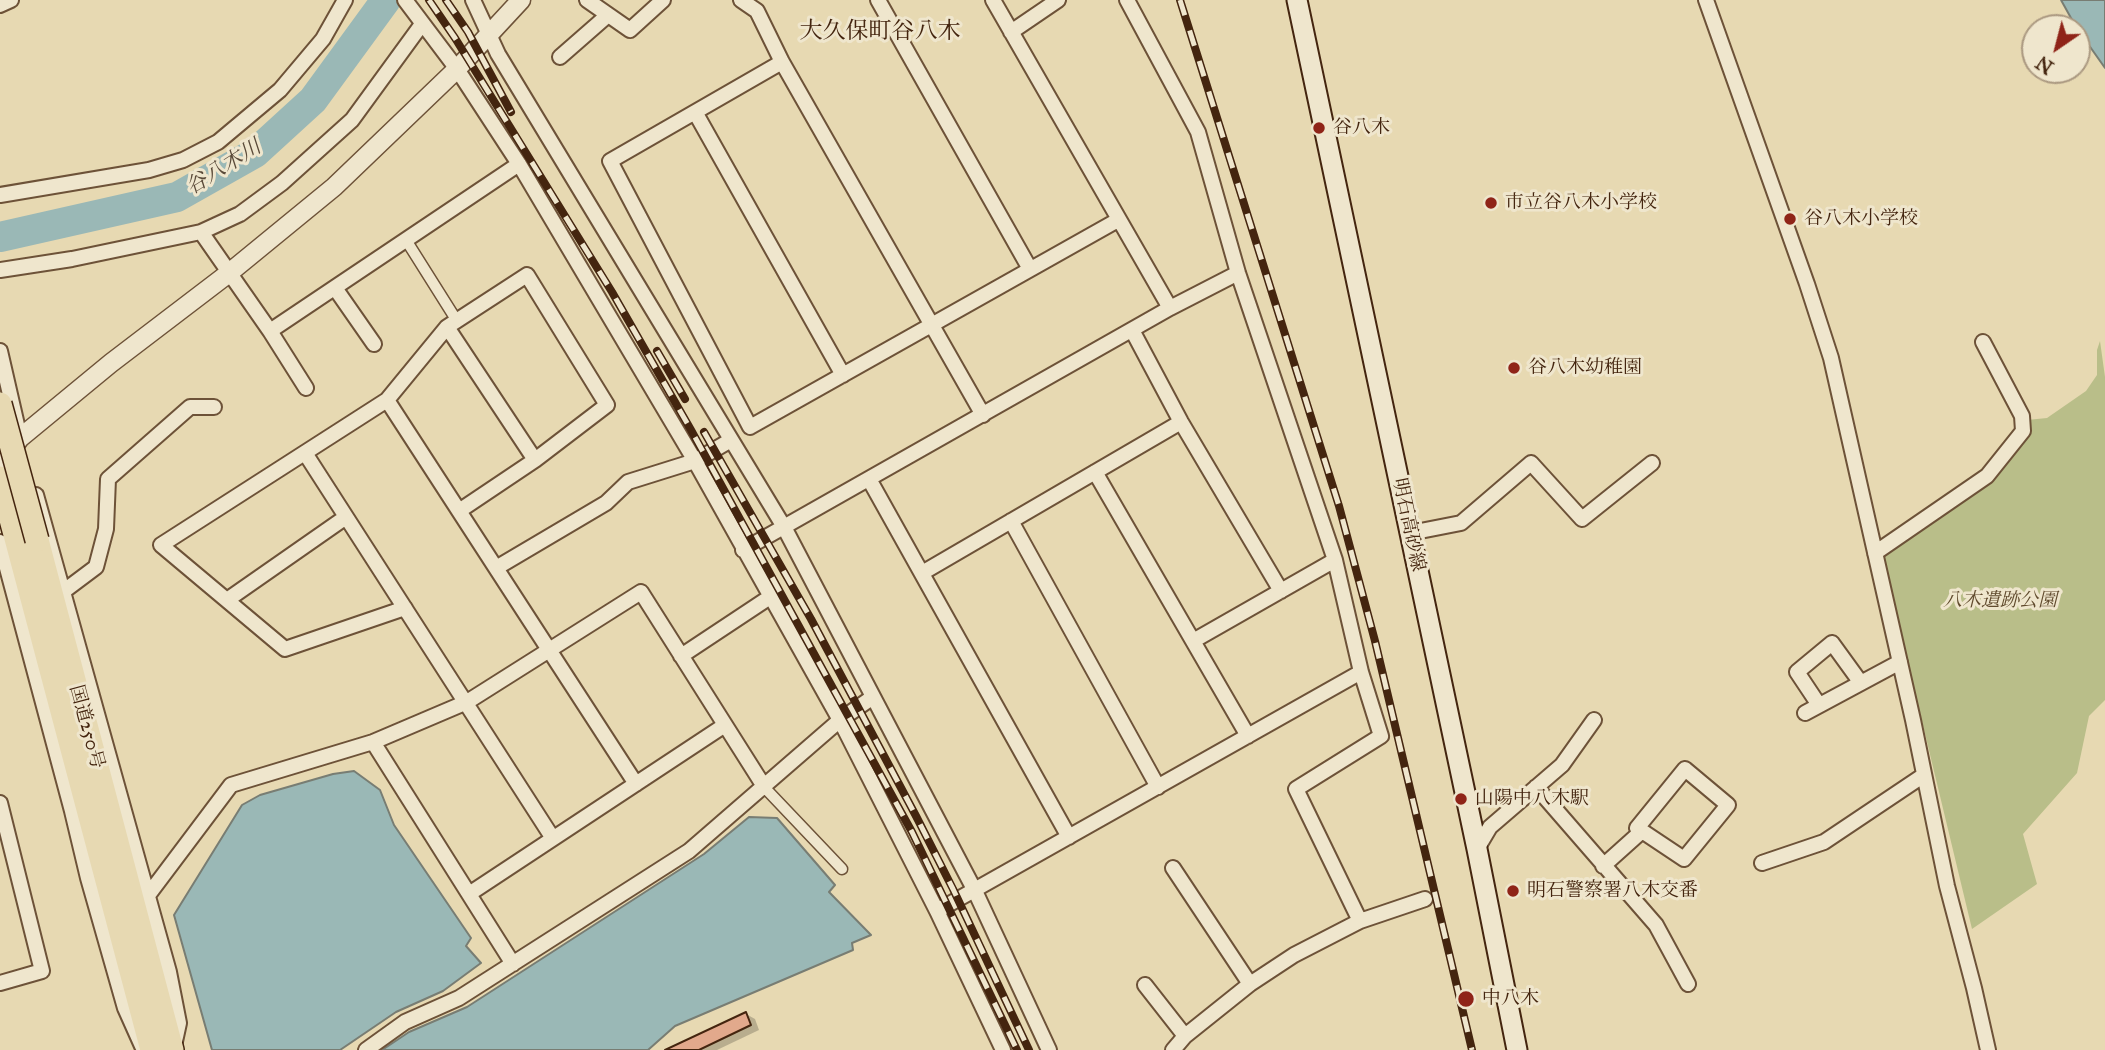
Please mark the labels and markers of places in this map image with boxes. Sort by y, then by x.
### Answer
place label: 谷八木 [1333,117,1390,139]
marker: 谷八木 [1311,120,1327,136]
place label: 市立谷八木小学校 [1505,192,1657,214]
marker: 市立谷八木小学校 [1483,195,1499,211]
place label: 谷八木小学校 [1804,208,1918,230]
marker: 谷八木小学校 [1782,211,1798,227]
place label: 谷八木幼稚園 [1528,357,1642,379]
marker: 谷八木幼稚園 [1506,360,1522,376]
place label: 山陽中八木駅 [1475,788,1589,810]
marker: 山陽中八木駅 [1453,791,1469,807]
place label: 明石警察署八木交番 [1527,880,1698,902]
marker: 明石警察署八木交番 [1505,883,1521,899]
place label: 中八木 [1482,988,1539,1010]
marker: 中八木 [1456,989,1476,1009]

